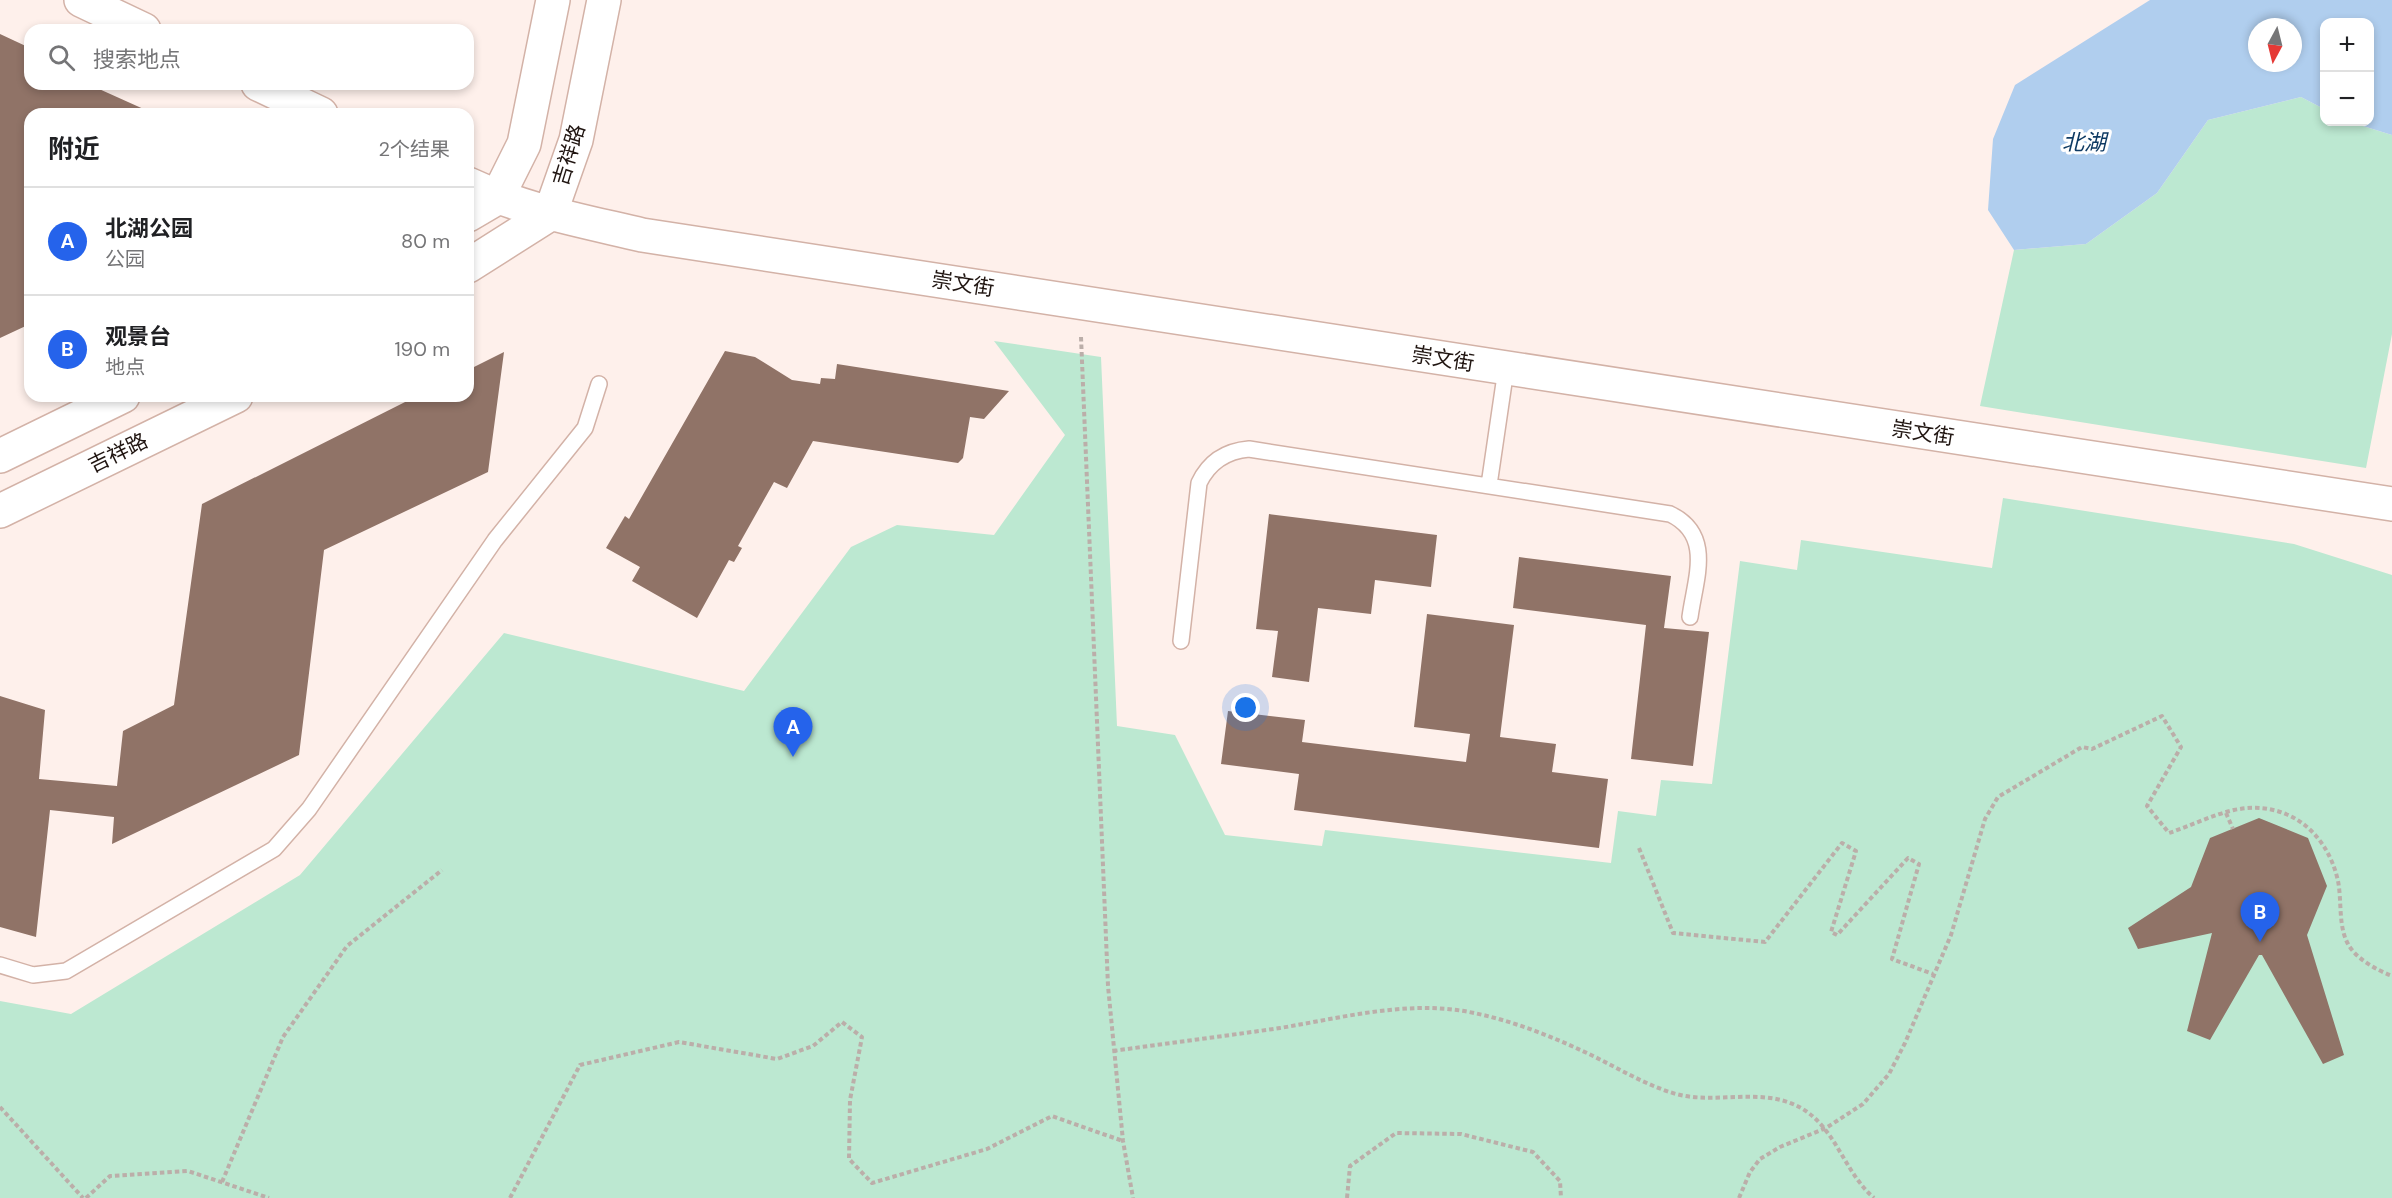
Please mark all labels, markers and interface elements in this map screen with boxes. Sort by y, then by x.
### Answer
north arrow [2248,18,2302,72]
map controls [2320,18,2374,126]
button: + [2320,18,2374,72]
search box [24,24,474,90]
icon: search [45,41,78,74]
text: 搜索地点 [93,45,181,74]
button: − [2320,72,2374,126]
street label: 吉祥路 [546,121,592,189]
water label: 北湖 [2062,128,2109,157]
text: 附近 [48,132,100,166]
text: 2个结果 [378,136,450,162]
text: 北湖公园 [105,214,193,243]
text: A [60,228,75,254]
text: 80 m [401,228,450,254]
text: 公园 [105,246,145,272]
street label: 崇文街 [930,265,996,303]
text: 观景台 [105,322,171,351]
text: B [61,336,74,362]
text: 190 m [394,336,450,362]
street label: 崇文街 [1410,340,1476,378]
text: 地点 [105,354,145,380]
street label: 崇文街 [1890,414,1956,452]
street label: 吉祥路 [84,427,152,479]
your location [1231,693,1260,722]
pin: A [774,708,812,757]
pin: B [2240,892,2280,942]

